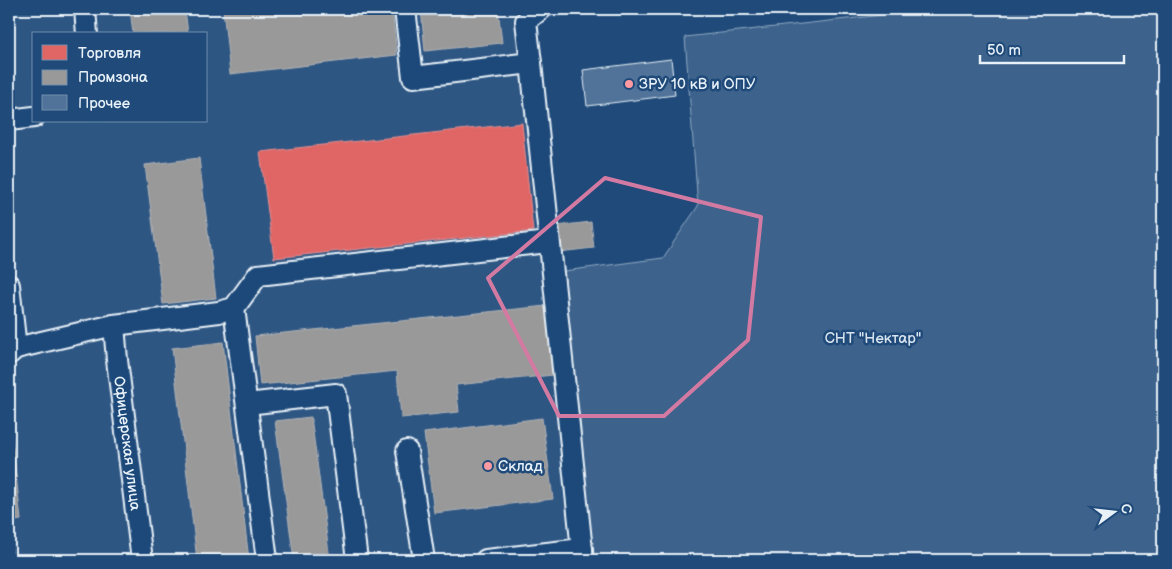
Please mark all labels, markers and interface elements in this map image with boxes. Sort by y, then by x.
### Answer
legend [32,32,208,122]
scale bar [980,32,1123,64]
text: 50 m [987,41,1021,60]
text: Торговля [78,44,141,63]
text: Промзона [78,68,148,87]
place label: ЗРУ 10 кВ и ОПУ [639,75,756,94]
marker: ЗРУ 10 кВ и ОПУ [623,78,635,90]
text: Прочее [78,94,130,113]
park label: СНТ "Нектар" [825,329,921,348]
street label: Офицерская улица [110,375,145,512]
place label: Склад [498,457,543,476]
marker: Склад [482,460,494,472]
north arrow [1090,486,1140,536]
text: С [1117,502,1136,516]

